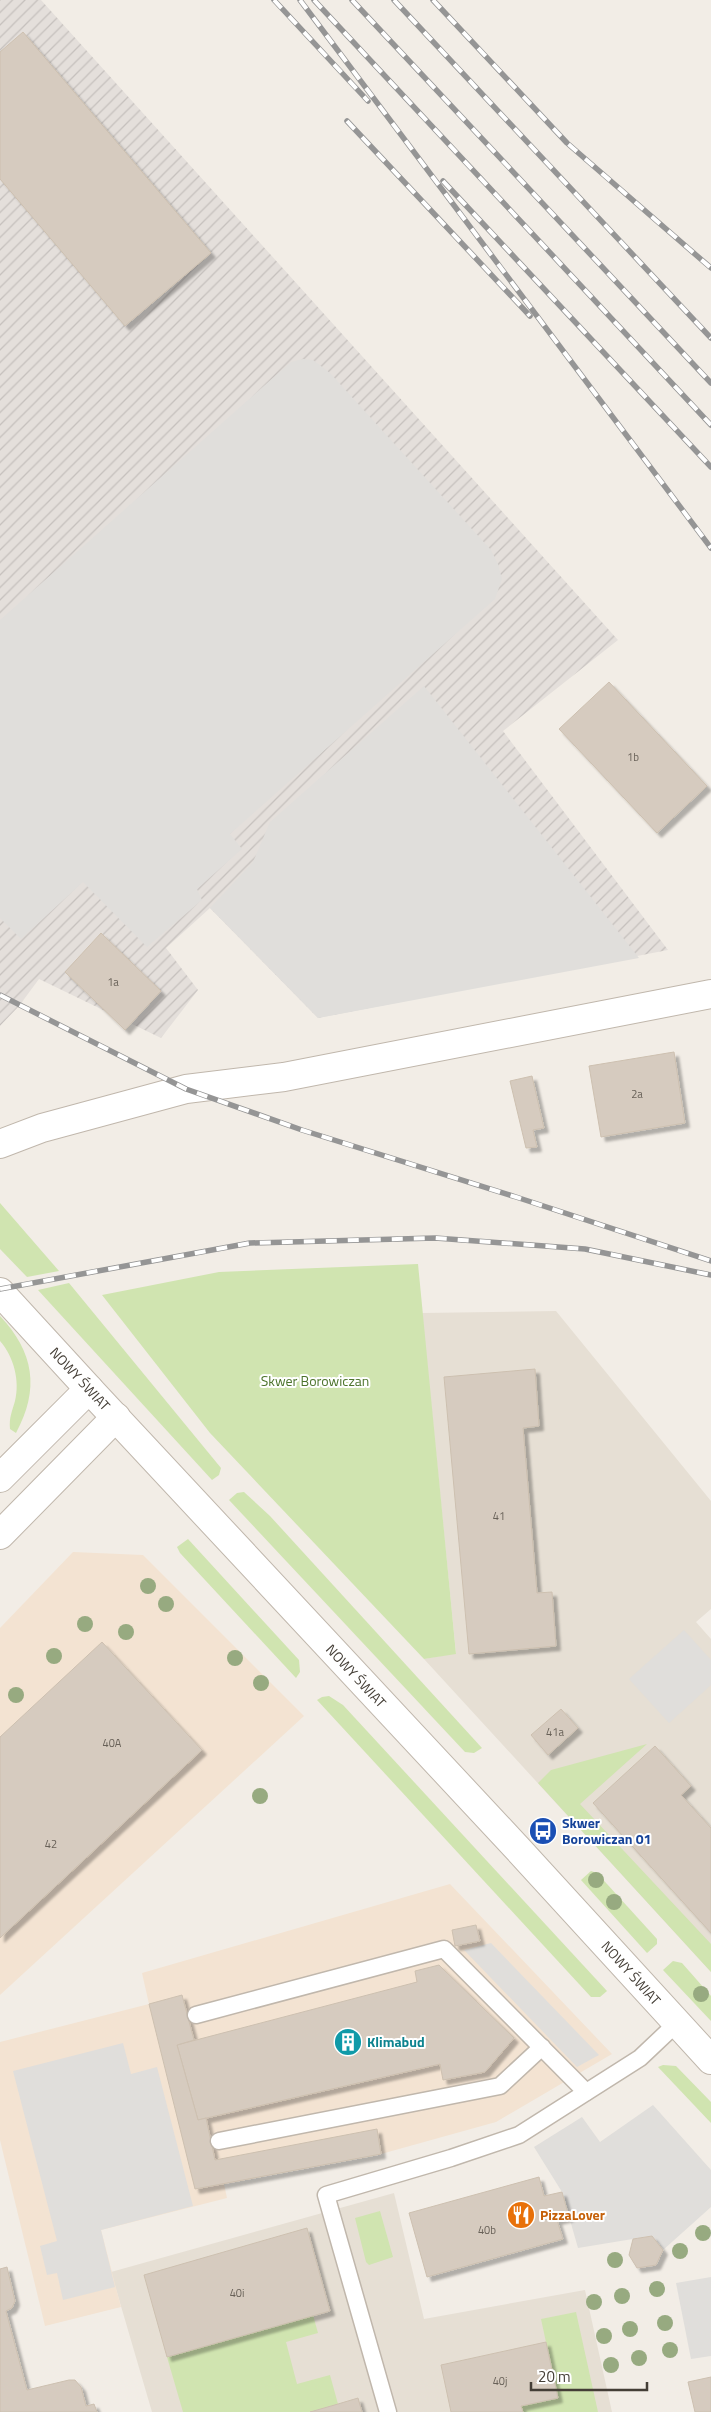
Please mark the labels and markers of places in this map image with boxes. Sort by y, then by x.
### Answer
place label: Skwer Borowiczan 01 [562,1812,651,1849]
bus stop icon: Skwer Borowiczan 01 [528,1816,558,1846]
building icon: Klimabud [333,2027,363,2057]
place label: Klimabud [367,2031,425,2052]
restaurant icon: PizzaLover [506,2200,536,2230]
place label: PizzaLover [540,2204,605,2225]

